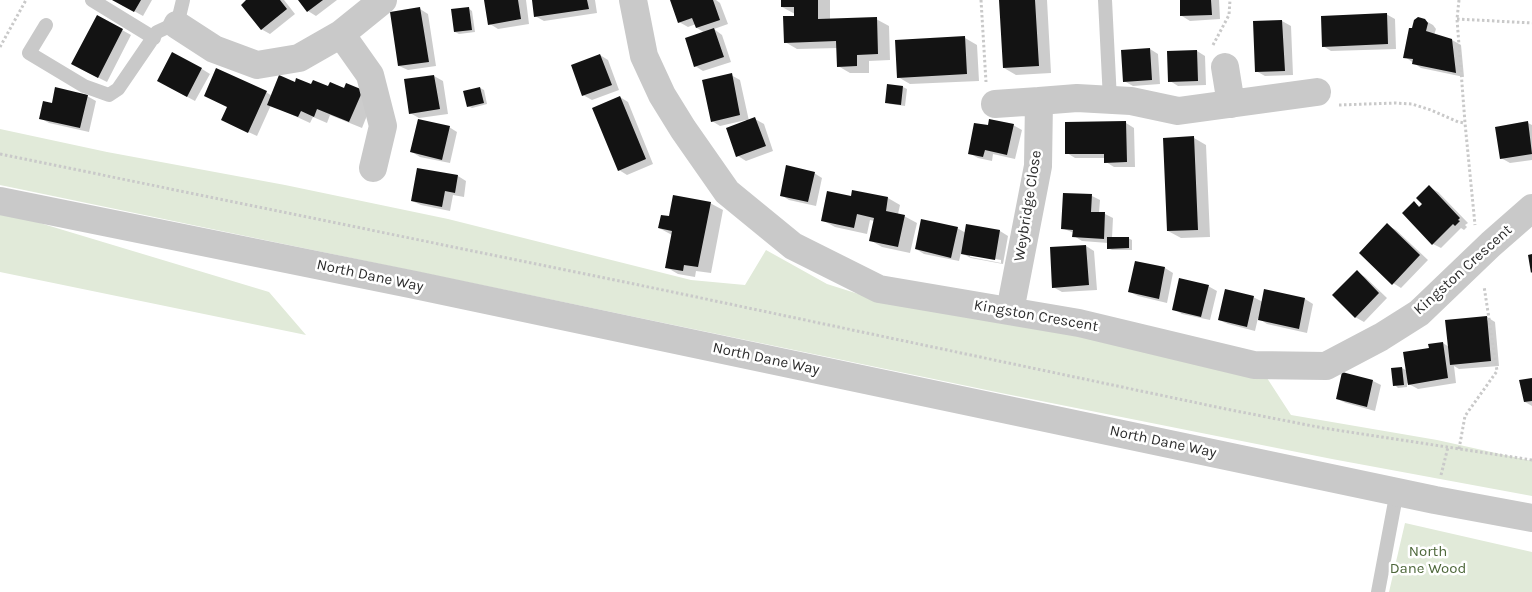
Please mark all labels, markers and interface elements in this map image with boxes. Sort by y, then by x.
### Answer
street label: Weybridge Close [1010,149,1046,263]
street label: Kingston Crescent [1410,221,1516,319]
street label: North Dane Way [315,256,425,296]
street label: Kingston Crescent [973,296,1099,336]
street label: North Dane Way [711,339,821,379]
street label: North Dane Way [1108,422,1218,462]
park label: North Dane Wood [1390,543,1466,578]

